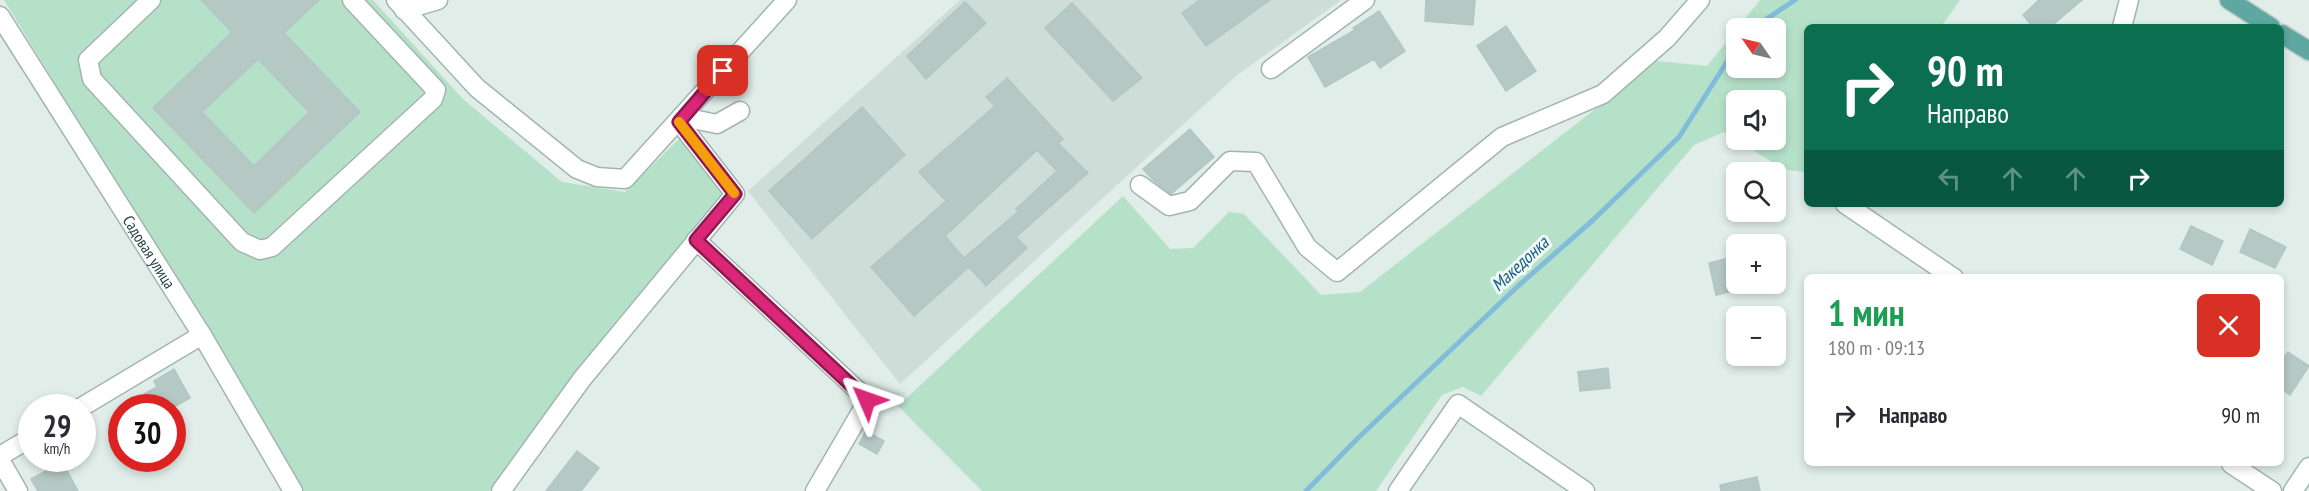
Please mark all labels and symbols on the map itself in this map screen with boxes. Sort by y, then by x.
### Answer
north arrow [1726,18,1786,78]
pin [697,45,748,96]
street label: Садовая улица [119,211,180,292]
water label: Македонка [1486,231,1554,296]
position arrow [835,368,899,432]
speed limit sign: 30 [108,394,186,472]

